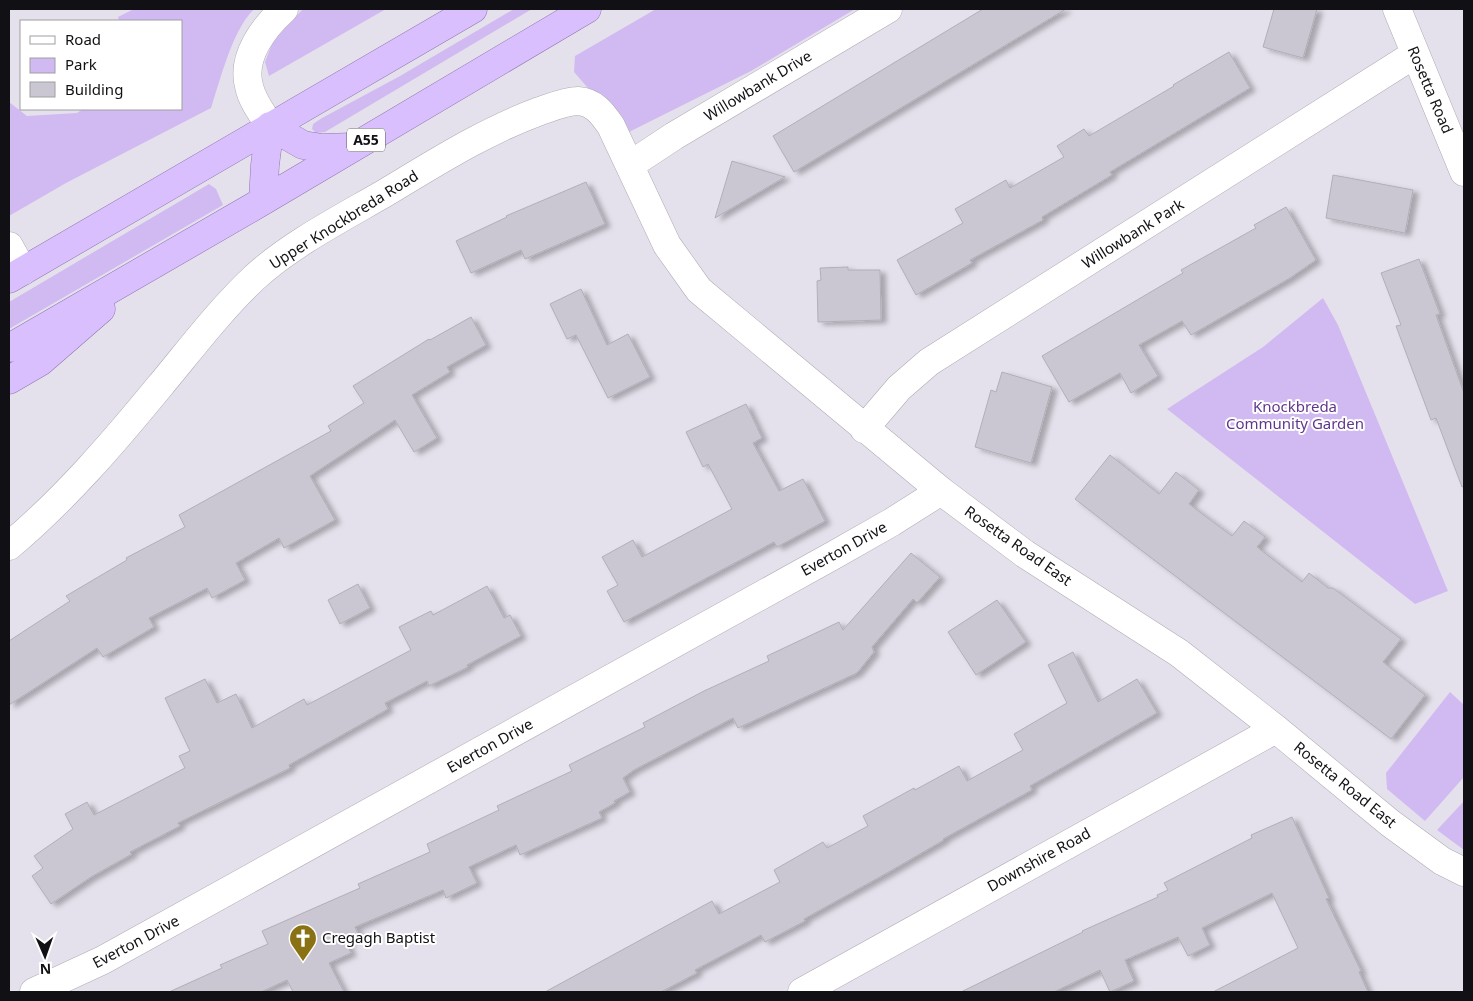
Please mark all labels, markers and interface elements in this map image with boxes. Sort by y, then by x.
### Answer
legend [20,20,182,110]
text: Road [65,29,101,49]
street label: Rosetta Road [1403,43,1458,136]
street label: Willowbank Drive [700,45,815,125]
text: Park [65,54,97,74]
text: Building [65,79,123,99]
road number: A55 [347,128,385,152]
street label: Upper Knockbreda Road [265,165,422,273]
street label: Willowbank Park [1078,194,1187,273]
park label: Knockbreda Community Garden [1226,396,1364,433]
street label: Rosetta Road East [961,501,1077,590]
street label: Everton Drive [797,516,890,580]
street label: Everton Drive [443,713,536,777]
street label: Rosetta Road East [1290,737,1402,832]
street label: Downshire Road [983,822,1094,896]
street label: Everton Drive [89,910,182,972]
church icon: Cregagh Baptist [288,923,318,962]
place label: Cregagh Baptist [322,927,436,947]
north arrow [20,931,70,981]
text: N [39,960,51,979]

